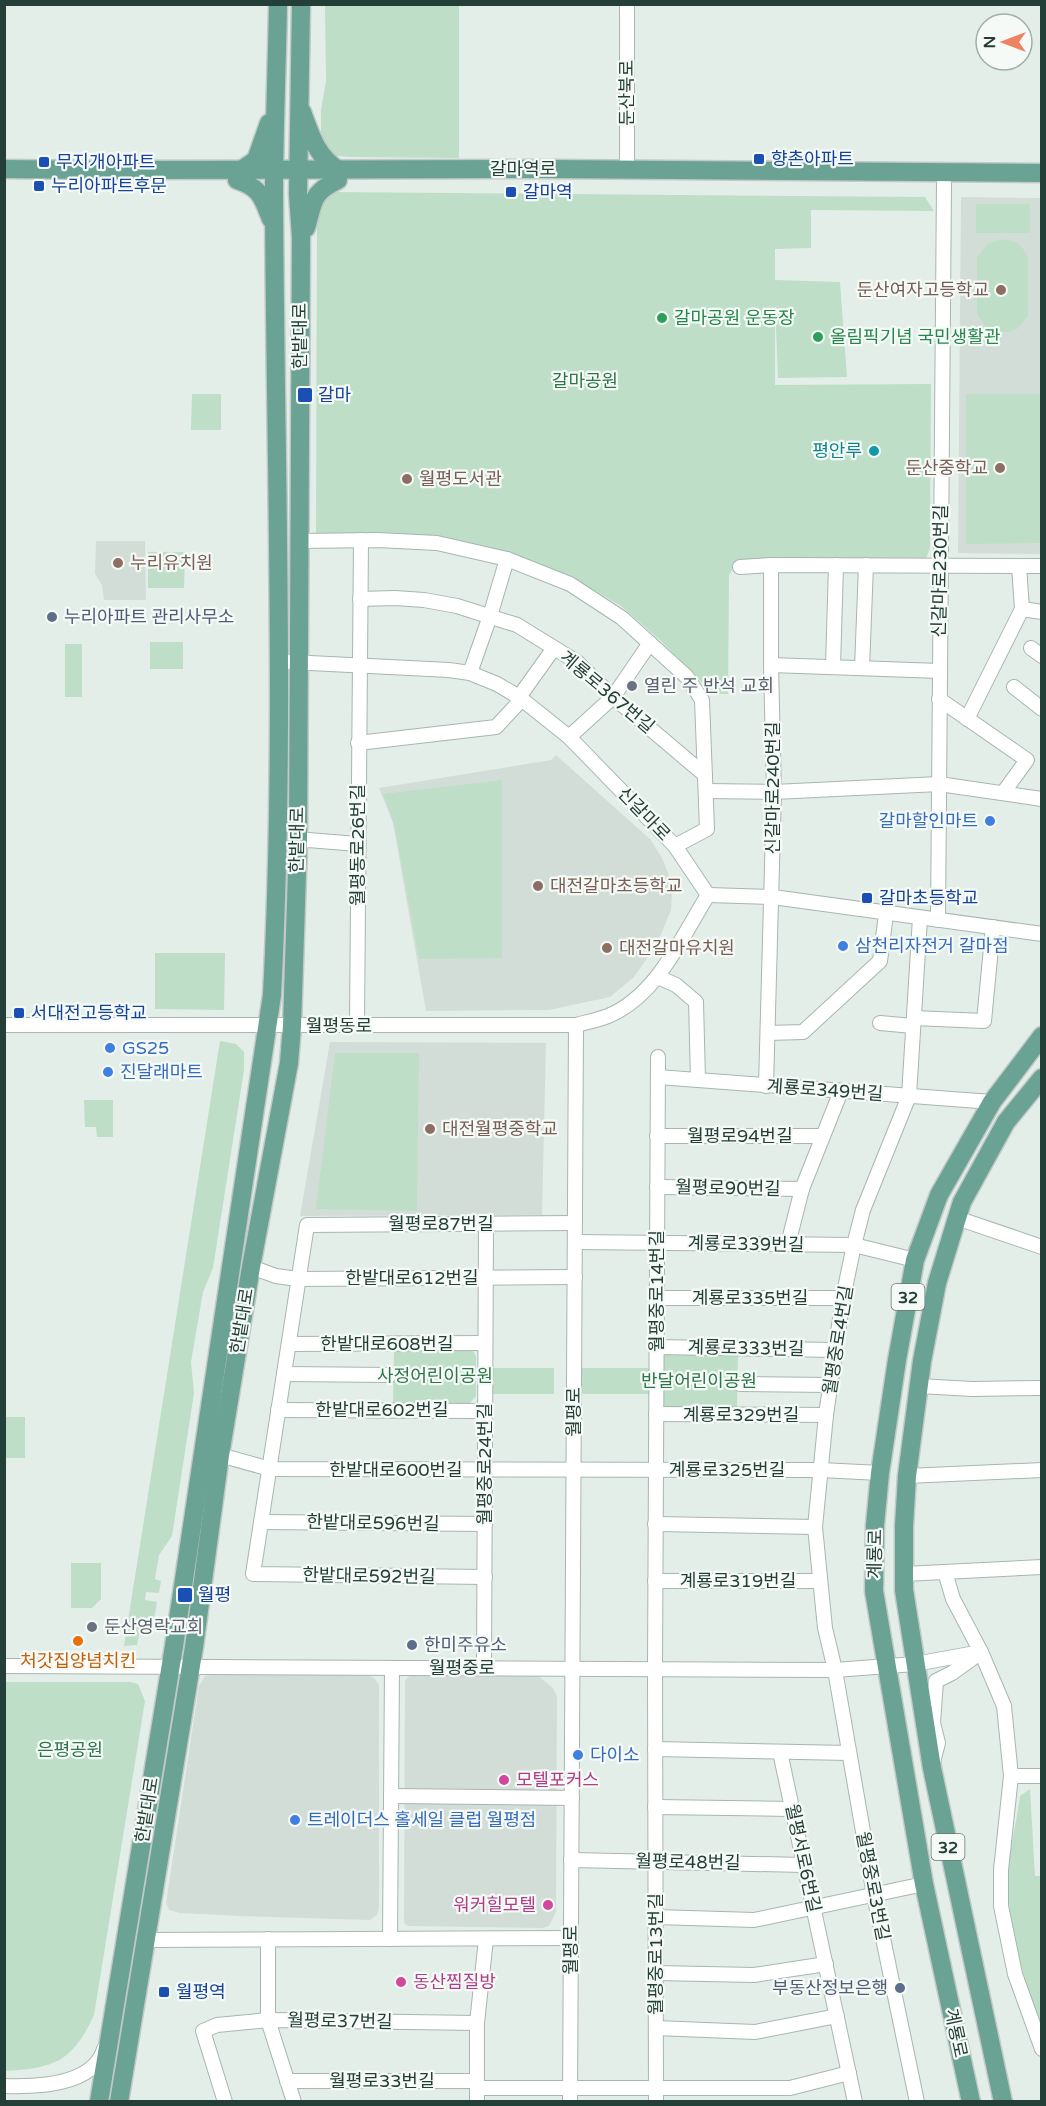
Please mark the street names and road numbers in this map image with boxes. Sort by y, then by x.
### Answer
street label: 둔산북로 [616,60,638,126]
street label: 갈마역로 [490,158,556,180]
street label: 한밭대로 [289,303,311,369]
street label: 신갈마로230번길 [928,504,952,638]
street label: 계룡로367번길 [555,646,659,738]
street label: 신갈마로240번길 [762,721,784,855]
street label: 신갈마로 [613,783,675,845]
street label: 월평동로26번길 [347,784,369,906]
street label: 한밭대로 [285,807,309,873]
street label: 월평동로 [306,1015,372,1037]
street label: 계룡로349번길 [766,1075,884,1105]
street label: 월평로94번길 [687,1125,793,1147]
street label: 월평로90번길 [675,1176,781,1200]
street label: 월평로87번길 [388,1213,494,1235]
street label: 월평중로14번길 [646,1230,668,1352]
street label: 계룡로339번길 [687,1232,805,1256]
street label: 한밭대로612번길 [345,1267,479,1289]
street label: 월평중로4번길 [818,1284,858,1396]
road number: 32 [892,1284,924,1310]
street label: 한밭대로 [226,1287,258,1355]
street label: 계룡로335번길 [692,1287,808,1309]
street label: 한밭대로608번길 [320,1333,454,1355]
street label: 계룡로333번길 [687,1336,805,1360]
street label: 월평로 [563,1387,585,1437]
street label: 한밭대로602번길 [315,1399,449,1421]
street label: 월평중로24번길 [474,1403,496,1525]
street label: 계룡로329번길 [683,1404,799,1426]
street label: 한밭대로600번길 [329,1459,463,1481]
street label: 계룡로325번길 [669,1459,785,1481]
street label: 한밭대로596번길 [306,1511,440,1535]
street label: 계룡로 [864,1529,886,1579]
street label: 한밭대로592번길 [302,1564,436,1588]
street label: 계룡로319번길 [680,1570,796,1592]
street label: 월평중로 [429,1657,495,1679]
street label: 한밭대로 [131,1776,163,1844]
street label: 월평서로6번길 [781,1802,825,1914]
street label: 월평중로3번길 [852,1830,894,1942]
road number: 32 [932,1834,964,1860]
street label: 월평로48번길 [635,1850,741,1874]
street label: 월평중로13번길 [645,1893,667,2015]
street label: 월평로 [560,1925,582,1975]
street label: 계룡로 [940,2006,972,2060]
street label: 월평로37번길 [287,2009,393,2033]
street label: 월평로33번길 [329,2070,435,2092]

